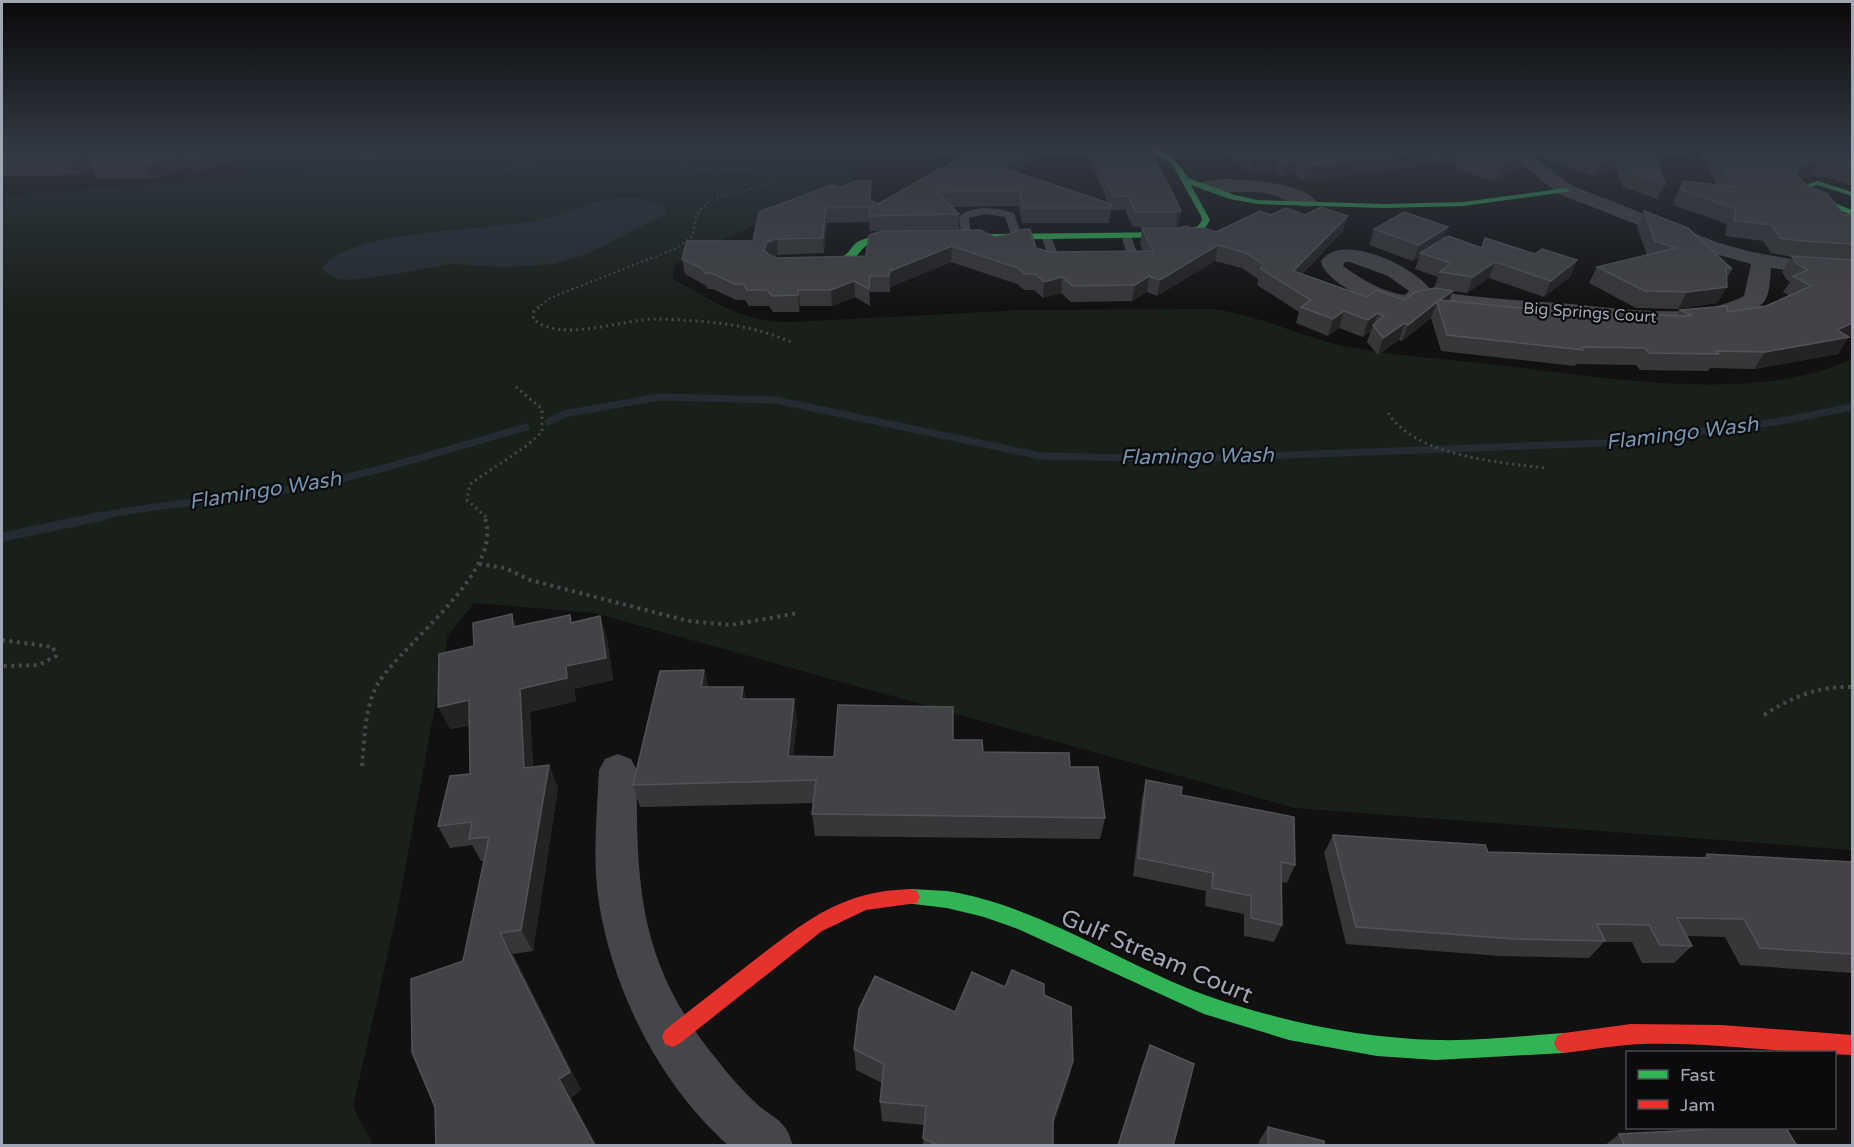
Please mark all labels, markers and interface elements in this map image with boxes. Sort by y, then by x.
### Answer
street label: Big Springs Court [1523,298,1657,328]
water label: Flamingo Wash [1604,412,1761,455]
water label: Flamingo Wash [1120,443,1275,470]
water label: Flamingo Wash [187,466,344,515]
street label: Gulf Stream Court [1056,903,1257,1010]
legend [1626,1051,1836,1129]
text: Fast [1680,1064,1715,1086]
text: Jam [1680,1094,1715,1116]

